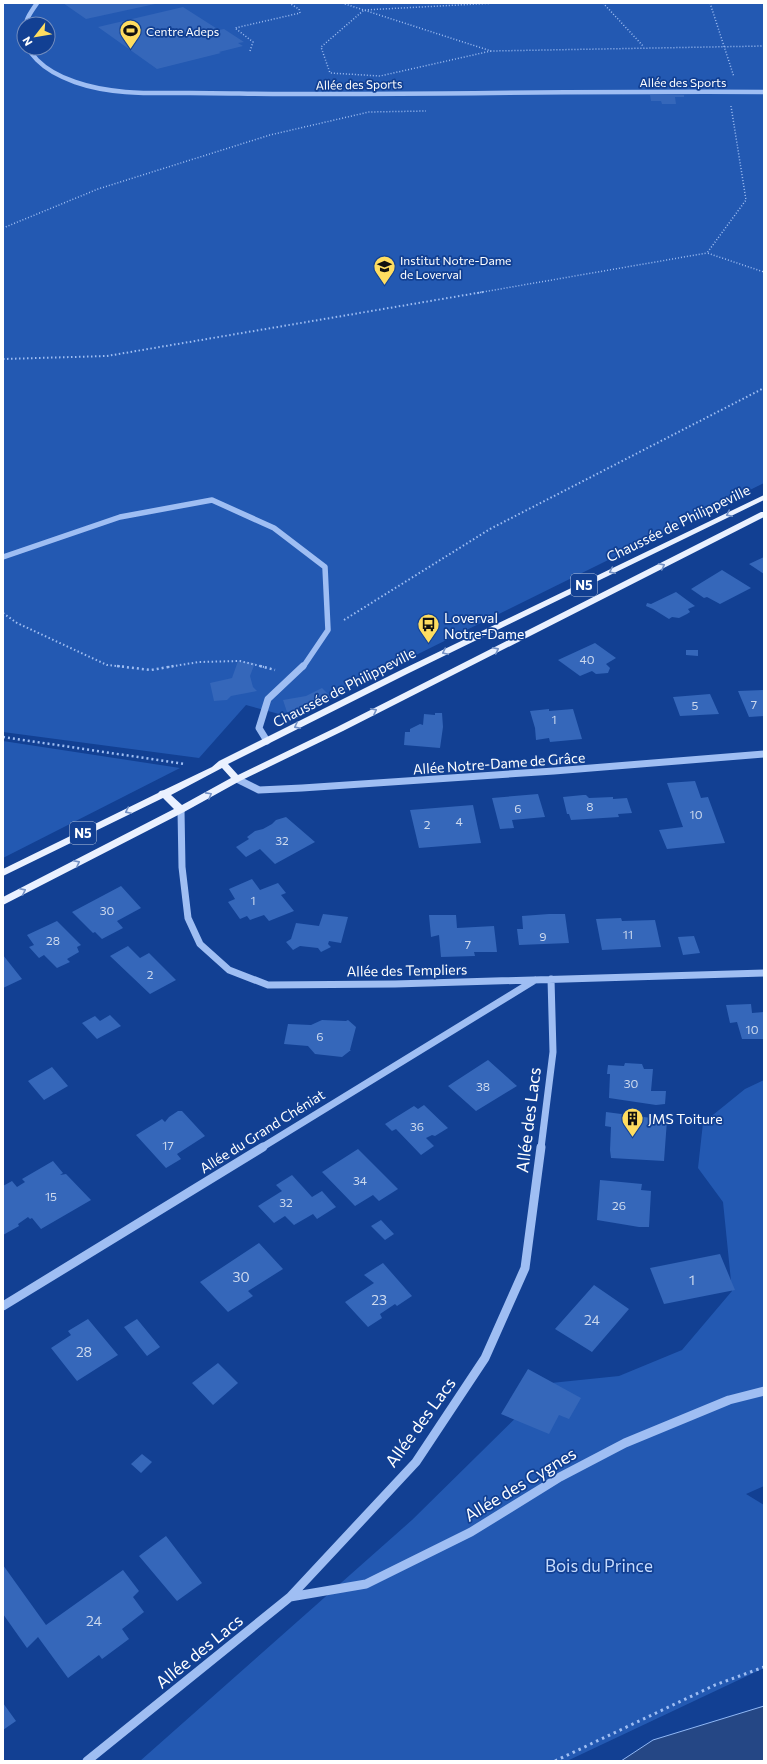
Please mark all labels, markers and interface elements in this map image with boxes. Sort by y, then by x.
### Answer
north arrow [16,16,56,56]
sports icon: Centre Adeps [118,18,144,51]
place label: Centre Adeps [146,24,219,38]
text: N [19,35,35,48]
street label: Allée des Sports [640,75,726,89]
street label: Allée des Sports [315,76,403,92]
place label: Institut Notre-Dame de Loverval [400,253,511,281]
school or university icon: Institut Notre-Dame de Loverval [371,254,397,287]
street label: Chaussée de Philippeville [603,481,753,565]
one-way arrow [726,509,733,517]
one-way arrow [657,563,665,571]
one-way arrow [609,566,616,574]
road number: N5 [571,574,597,596]
place label: Loverval Notre-Dame [444,609,524,642]
bus stop icon: Loverval Notre-Dame [416,612,442,645]
street label: Chaussée de Philippeville [270,644,418,730]
one-way arrow [442,647,449,655]
one-way arrow [492,647,499,654]
house number: 40 [579,652,595,666]
house number: 7 [751,697,757,711]
house number: 5 [692,698,699,712]
one-way arrow [370,709,378,716]
house number: 1 [551,712,557,726]
one-way arrow [293,721,301,729]
street label: Allée Notre-Dame de Grâce [412,748,586,778]
one-way arrow [204,792,212,799]
house number: 8 [586,799,594,813]
house number: 6 [514,801,522,815]
one-way arrow [125,806,133,814]
house number: 10 [690,807,703,821]
house number: 4 [455,814,463,828]
house number: 2 [424,817,431,831]
road number: N5 [70,822,96,844]
house number: 32 [275,833,289,847]
one-way arrow [73,861,80,868]
one-way arrow [18,888,26,896]
house number: 1 [250,893,256,907]
house number: 30 [100,903,115,917]
house number: 11 [623,927,633,941]
house number: 9 [539,929,547,943]
house number: 28 [46,933,60,947]
house number: 7 [465,937,471,951]
street label: Allée des Templiers [346,960,468,980]
house number: 2 [147,967,154,981]
house number: 10 [746,1022,759,1036]
house number: 6 [316,1029,324,1043]
street label: Allée des Lacs [511,1066,545,1174]
house number: 30 [624,1076,639,1090]
house number: 38 [476,1079,490,1093]
street label: Allée du Grand Chéniat [196,1085,328,1176]
building icon: JMS Toiture [619,1105,645,1138]
place label: JMS Toiture [648,1110,723,1127]
house number: 36 [410,1119,424,1133]
house number: 17 [162,1138,174,1152]
house number: 34 [353,1173,367,1187]
house number: 15 [45,1189,57,1203]
house number: 32 [279,1195,293,1209]
house number: 26 [612,1198,626,1212]
house number: 30 [232,1268,250,1285]
house number: 1 [689,1271,695,1288]
house number: 23 [371,1291,387,1308]
house number: 24 [584,1311,601,1328]
house number: 28 [76,1343,92,1360]
street label: Allée des Lacs [380,1373,460,1471]
street label: Allée des Cygnes [460,1442,580,1526]
park label: Bois du Prince [545,1555,653,1576]
street label: Allée des Lacs [151,1609,247,1693]
house number: 24 [86,1612,103,1629]

